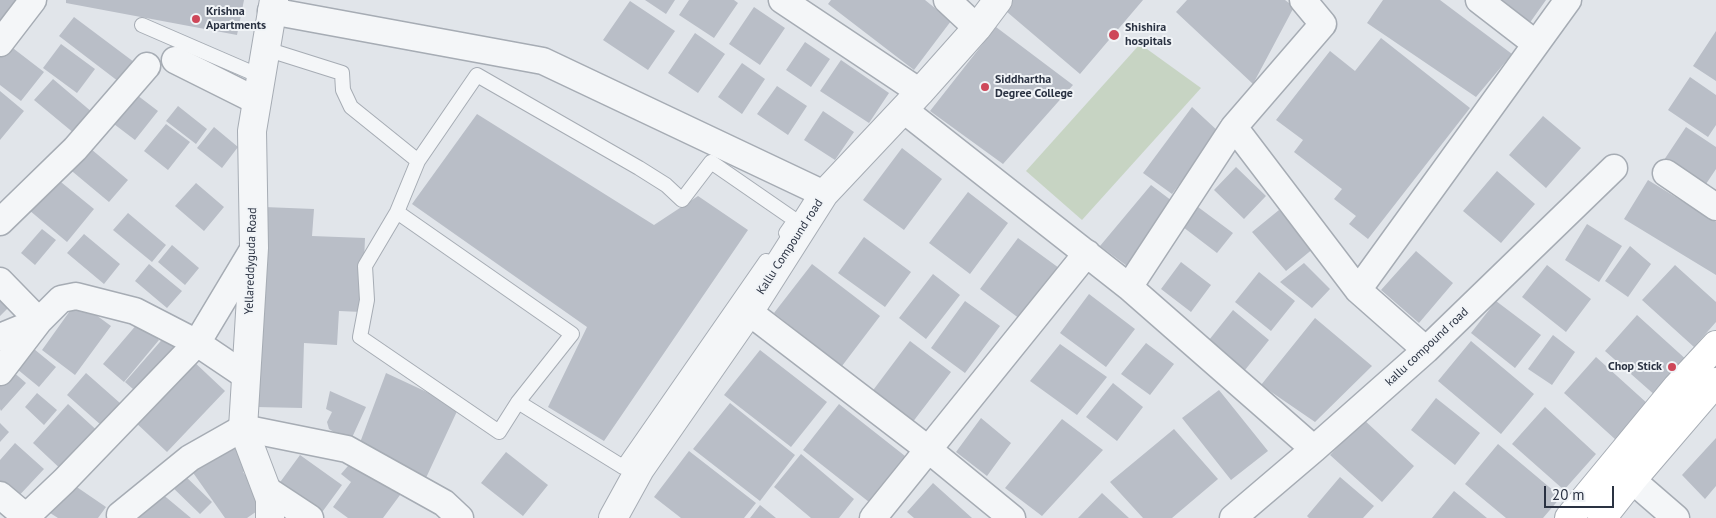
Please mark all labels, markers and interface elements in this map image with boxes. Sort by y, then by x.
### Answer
place label: Krishna Apartments [206,5,266,33]
marker: Krishna Apartments [190,13,202,25]
place label: Shishira hospitals [1125,21,1171,49]
marker: Shishira hospitals [1107,28,1121,42]
place label: Siddhartha Degree College [995,73,1073,101]
marker: Siddhartha Degree College [979,81,991,93]
street label: Kallu Compound road [754,197,826,297]
street label: Yellareddyguda Road [242,207,260,315]
street label: kallu compound road [1383,305,1471,389]
place label: Chop Stick [1608,360,1662,374]
marker: Chop Stick [1666,361,1678,373]
scale bar [1546,476,1616,508]
text: 20 m [1552,485,1585,504]

